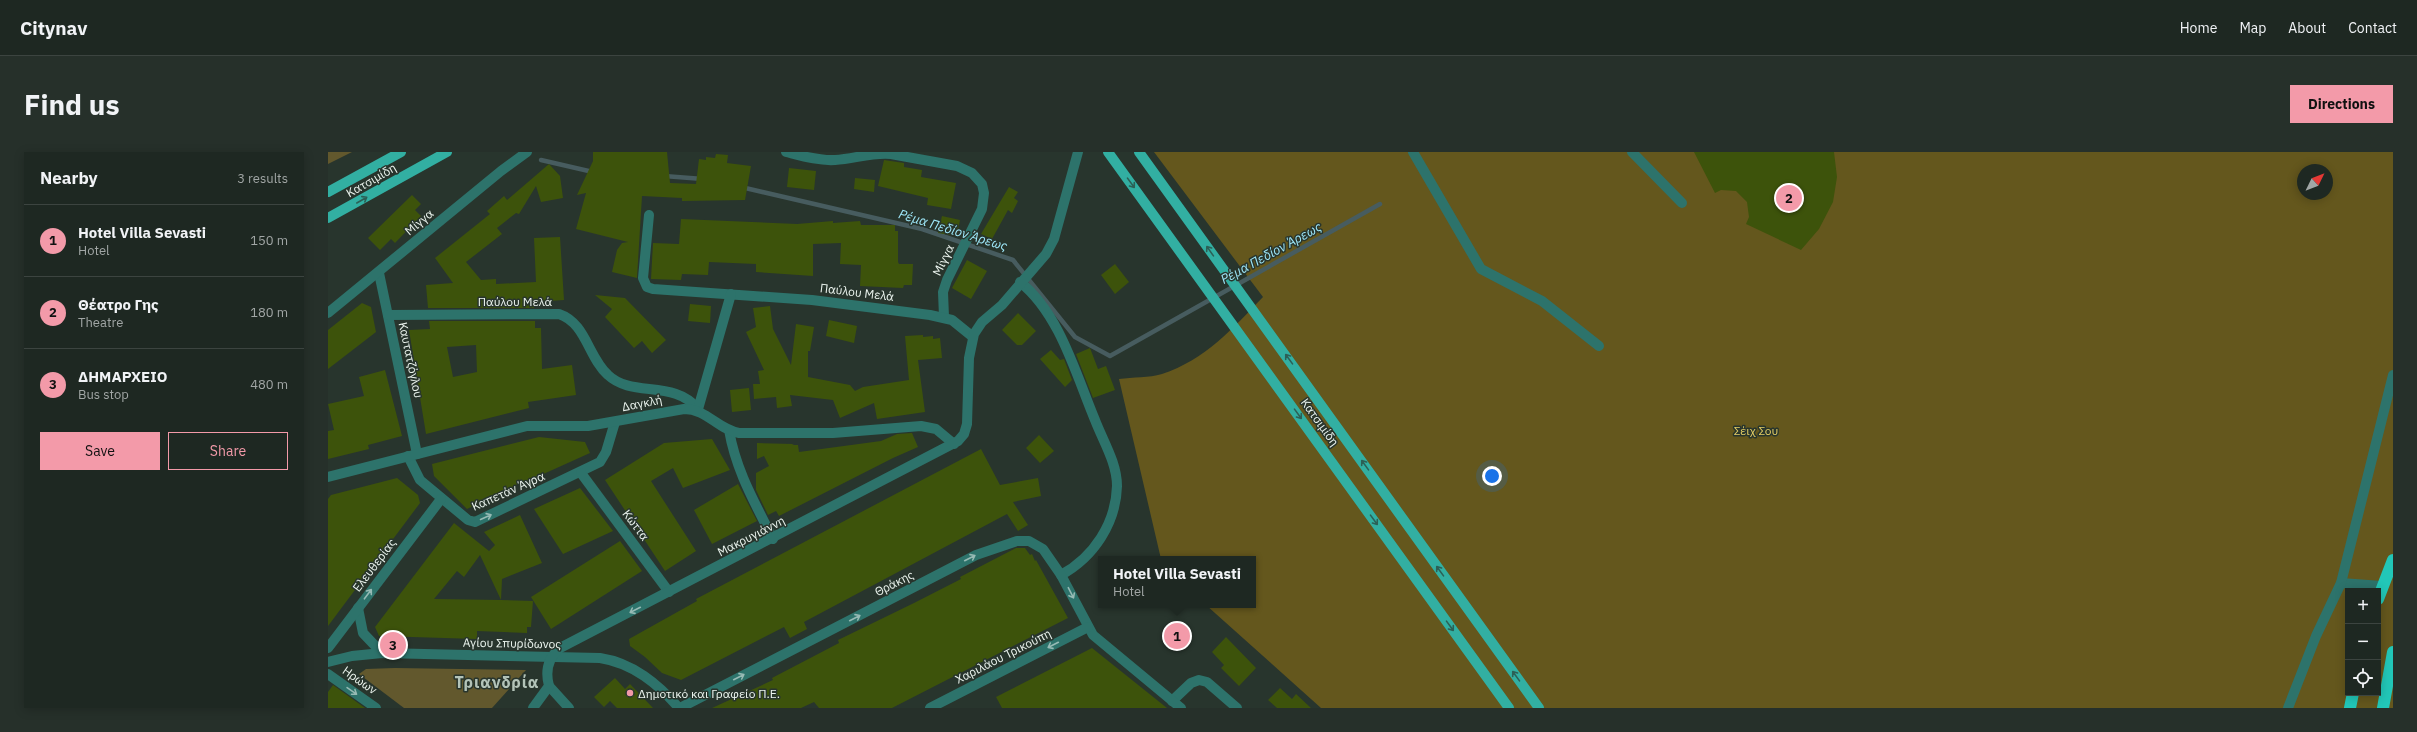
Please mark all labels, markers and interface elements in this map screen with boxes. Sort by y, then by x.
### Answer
text: Citynav [20,16,87,40]
text: Home [2180,19,2217,37]
text: Map [2239,19,2266,37]
text: About [2288,19,2326,37]
text: Contact [2348,19,2397,37]
button: Directions [2290,85,2393,123]
text: Find us [24,86,120,123]
street label: Κατσιμίδη [343,160,399,200]
north arrow [2297,164,2333,200]
text: Nearby [40,167,98,189]
text: 3 results [237,170,288,187]
one-way arrow [1127,177,1135,188]
pin: 2 [1776,183,1802,213]
one-way arrow [356,195,368,203]
street label: Μίγγα [402,205,437,238]
water label: Ρέμα Πεδίον Άρεως [897,205,1010,255]
water label: Ρέμα Πεδίον Άρεως [1218,218,1325,288]
text: Hotel Villa Sevasti [78,223,206,242]
text: 1 [49,232,57,249]
text: 150 m [250,232,288,249]
text: Hotel [78,242,110,259]
street label: Μίγγα [929,242,957,278]
one-way arrow [1206,246,1215,257]
street label: Παύλου Μελά [819,280,895,304]
street label: Παύλου Μελά [478,294,553,309]
text: Θέατρο Γης [78,295,159,314]
text: 2 [49,304,57,321]
text: 180 m [250,304,288,321]
text: Theatre [78,314,123,331]
street label: Καυτατζόγλου [396,321,426,399]
one-way arrow [1285,354,1293,365]
text: ΔΗΜΑΡΧΕΙΟ [78,367,167,386]
text: 3 [49,376,57,393]
text: 480 m [250,376,288,393]
text: Bus stop [78,386,129,403]
street label: Δαγκλή [621,392,663,414]
street label: Κατσιμίδη [1298,395,1342,449]
one-way arrow [1294,409,1302,420]
park label: Σέιχ Σου [1734,423,1778,438]
button: Save [40,432,160,470]
button: Share [168,432,288,470]
one-way arrow [1360,460,1369,471]
your location [1482,466,1502,486]
street label: Καπετάν Άγρα [469,468,547,514]
street label: Κώττα [619,506,653,544]
one-way arrow [479,513,491,520]
street label: Μακρυγιάννη [715,513,787,559]
one-way arrow [1370,514,1378,525]
street label: Ελευθερίας [349,535,399,594]
one-way arrow [964,554,976,561]
popup [1098,556,1256,608]
text: Hotel Villa Sevasti [1113,564,1241,583]
one-way arrow [1436,565,1444,576]
street label: Θράκης [872,567,916,599]
text: Hotel [1113,583,1145,600]
one-way arrow [1067,587,1075,599]
map controls [2345,588,2381,696]
button: + [2345,588,2381,624]
one-way arrow [364,589,373,600]
one-way arrow [629,607,641,614]
one-way arrow [849,614,861,621]
one-way arrow [1446,620,1454,631]
pin: 1 [1164,621,1190,651]
button: − [2345,624,2381,660]
street label: Χαριλάου Τρικούπη [953,625,1053,687]
pin: 3 [380,630,406,660]
street label: Αγίου Σπυρίδωνος [463,635,562,651]
one-way arrow [1047,642,1059,649]
button: locate [2345,660,2381,696]
street label: Ηρώων [340,663,380,697]
one-way arrow [1512,671,1520,682]
district label: Τριανδρία [454,672,540,692]
one-way arrow [733,673,745,681]
place label: Δημοτικό και Γραφείο Π.Ε. [638,686,780,701]
one-way arrow [346,687,357,695]
marker: Δημοτικό και Γραφείο Π.Ε. [625,688,635,698]

